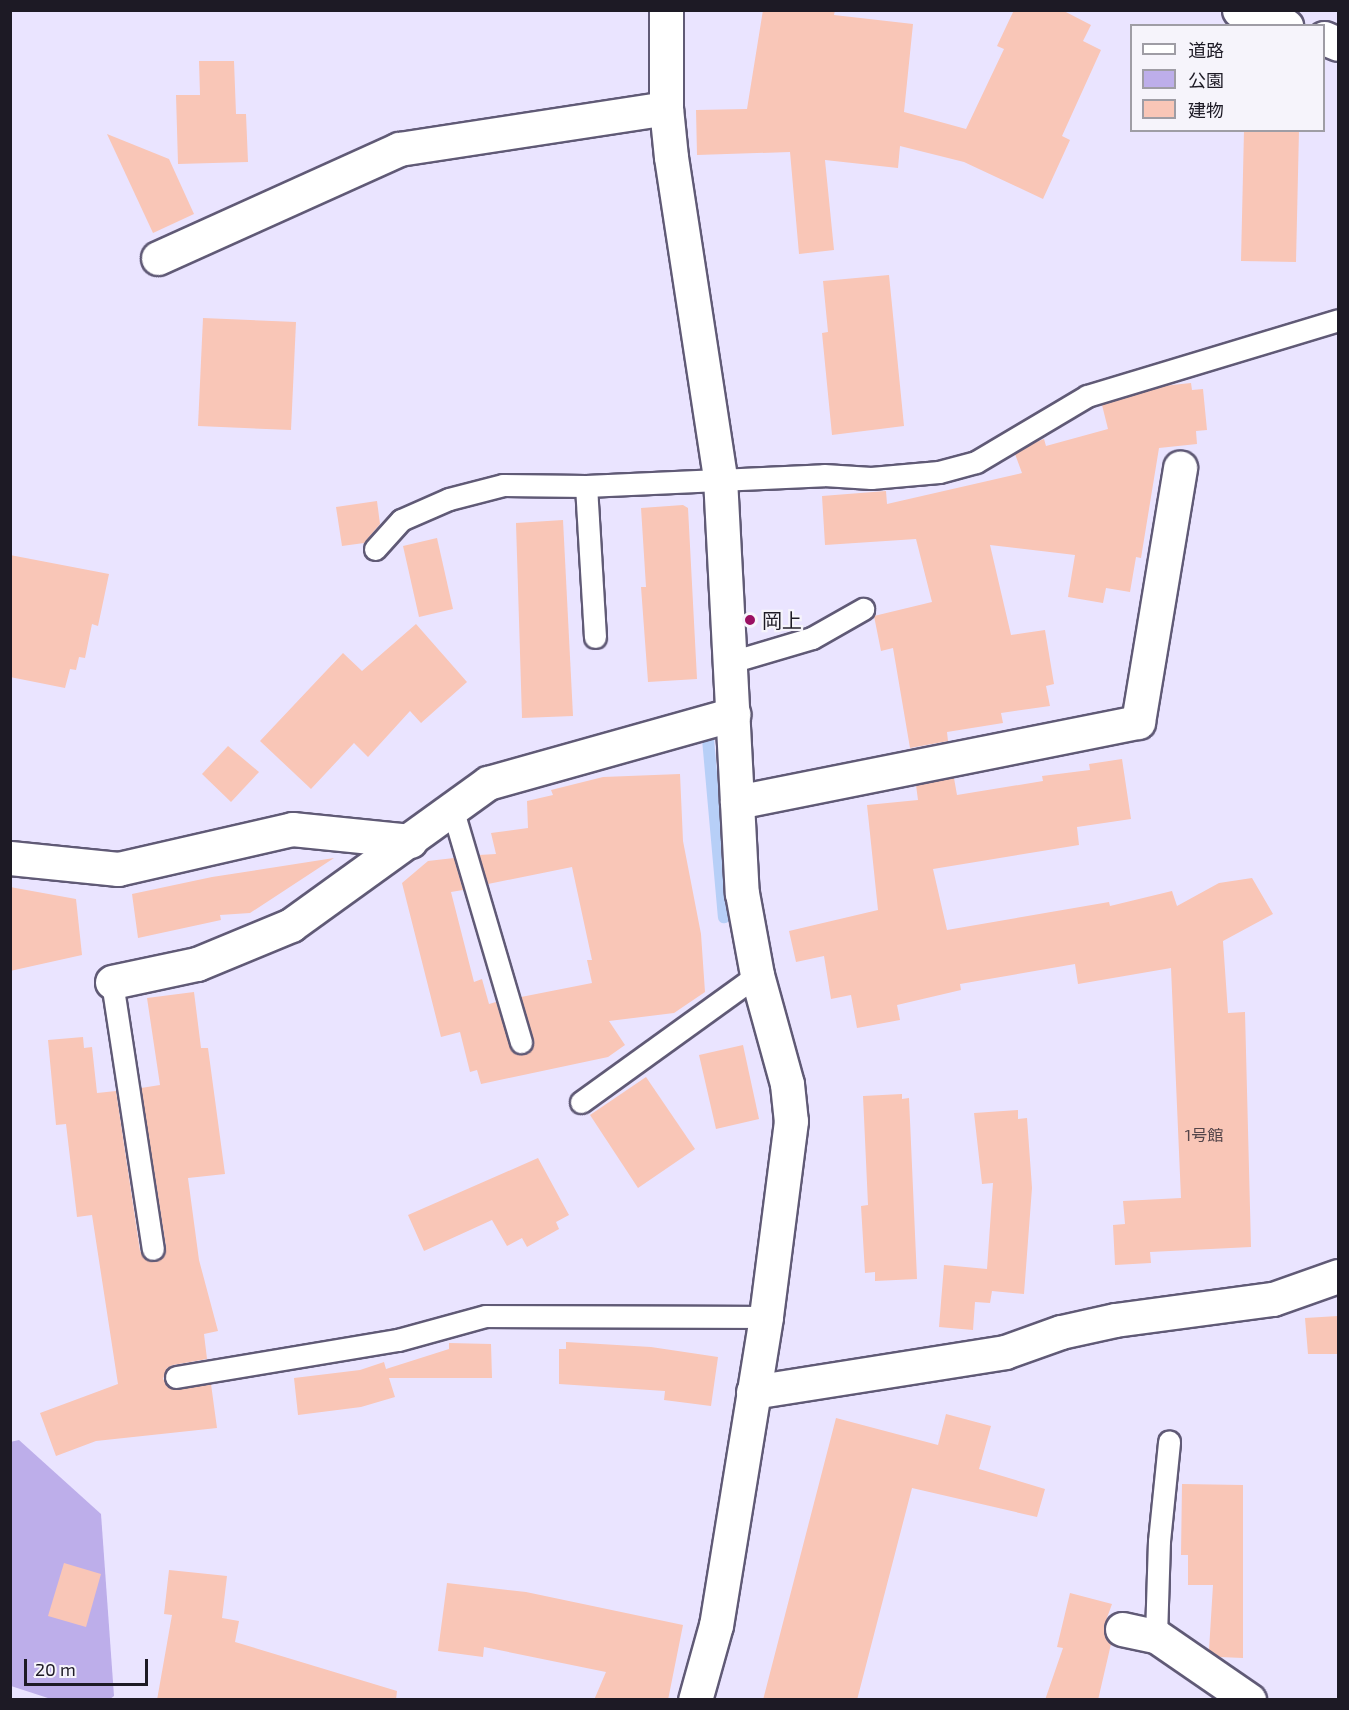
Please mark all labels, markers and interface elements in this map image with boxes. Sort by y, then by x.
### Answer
legend [1130,24,1325,132]
text: 道路 [1188,39,1224,61]
text: 公園 [1188,69,1224,91]
text: 建物 [1188,99,1224,121]
place label: 岡上 [762,608,802,632]
marker: 岡上 [743,613,757,627]
house number: 1号館 [1185,1125,1223,1145]
scale bar [27,1647,152,1685]
text: 20 m [35,1658,76,1680]

